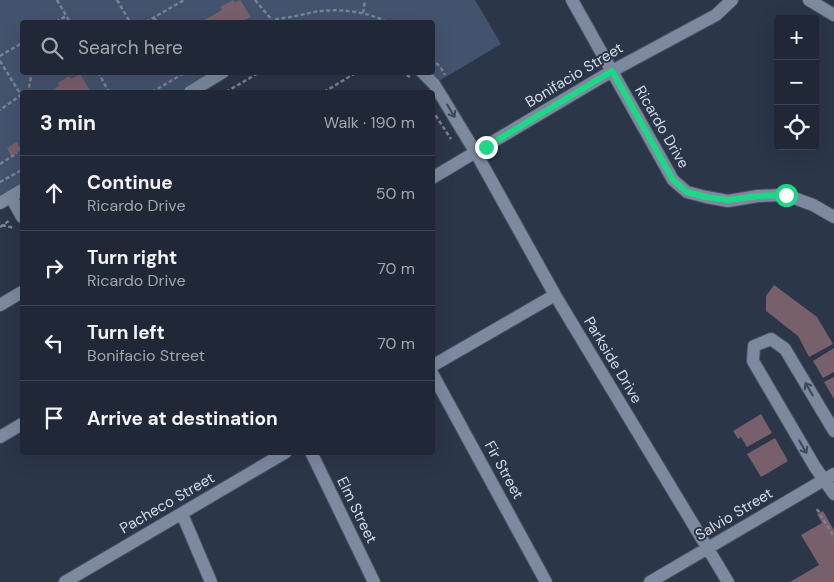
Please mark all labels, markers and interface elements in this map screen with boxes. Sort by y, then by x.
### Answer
map controls [774,15,819,150]
button: + [774,15,819,60]
search box [20,20,435,75]
icon: search [38,34,66,62]
text: Search here [78,35,183,60]
street label: Bonifacio Street [521,38,627,112]
button: − [774,60,819,105]
street label: Ricardo Drive [630,82,694,172]
one-way arrow [446,104,456,118]
button: locate [774,105,819,150]
text: 3 min [40,109,96,137]
text: Walk · 190 m [324,112,415,133]
route end [475,136,498,159]
text: Continue [87,170,173,195]
icon: ahead [40,179,68,207]
text: 50 m [376,183,415,204]
route start [775,184,798,207]
text: Ricardo Drive [87,195,185,216]
text: Turn right [87,245,177,270]
icon: right [40,254,68,282]
text: 70 m [377,258,415,279]
text: Ricardo Drive [87,270,185,291]
street label: Parkside Drive [579,313,647,407]
text: Turn left [87,320,165,345]
icon: left [40,329,68,357]
text: 70 m [377,333,415,354]
text: Bonifacio Street [87,345,205,366]
one-way arrow [804,383,814,397]
icon: arrive [40,404,68,432]
text: Arrive at destination [87,406,278,431]
street label: Fir Street [480,437,528,503]
one-way arrow [799,440,809,454]
street label: Pacheco Street [116,468,218,538]
street label: Elm Street [332,473,382,547]
street label: Salvio Street [692,483,777,545]

